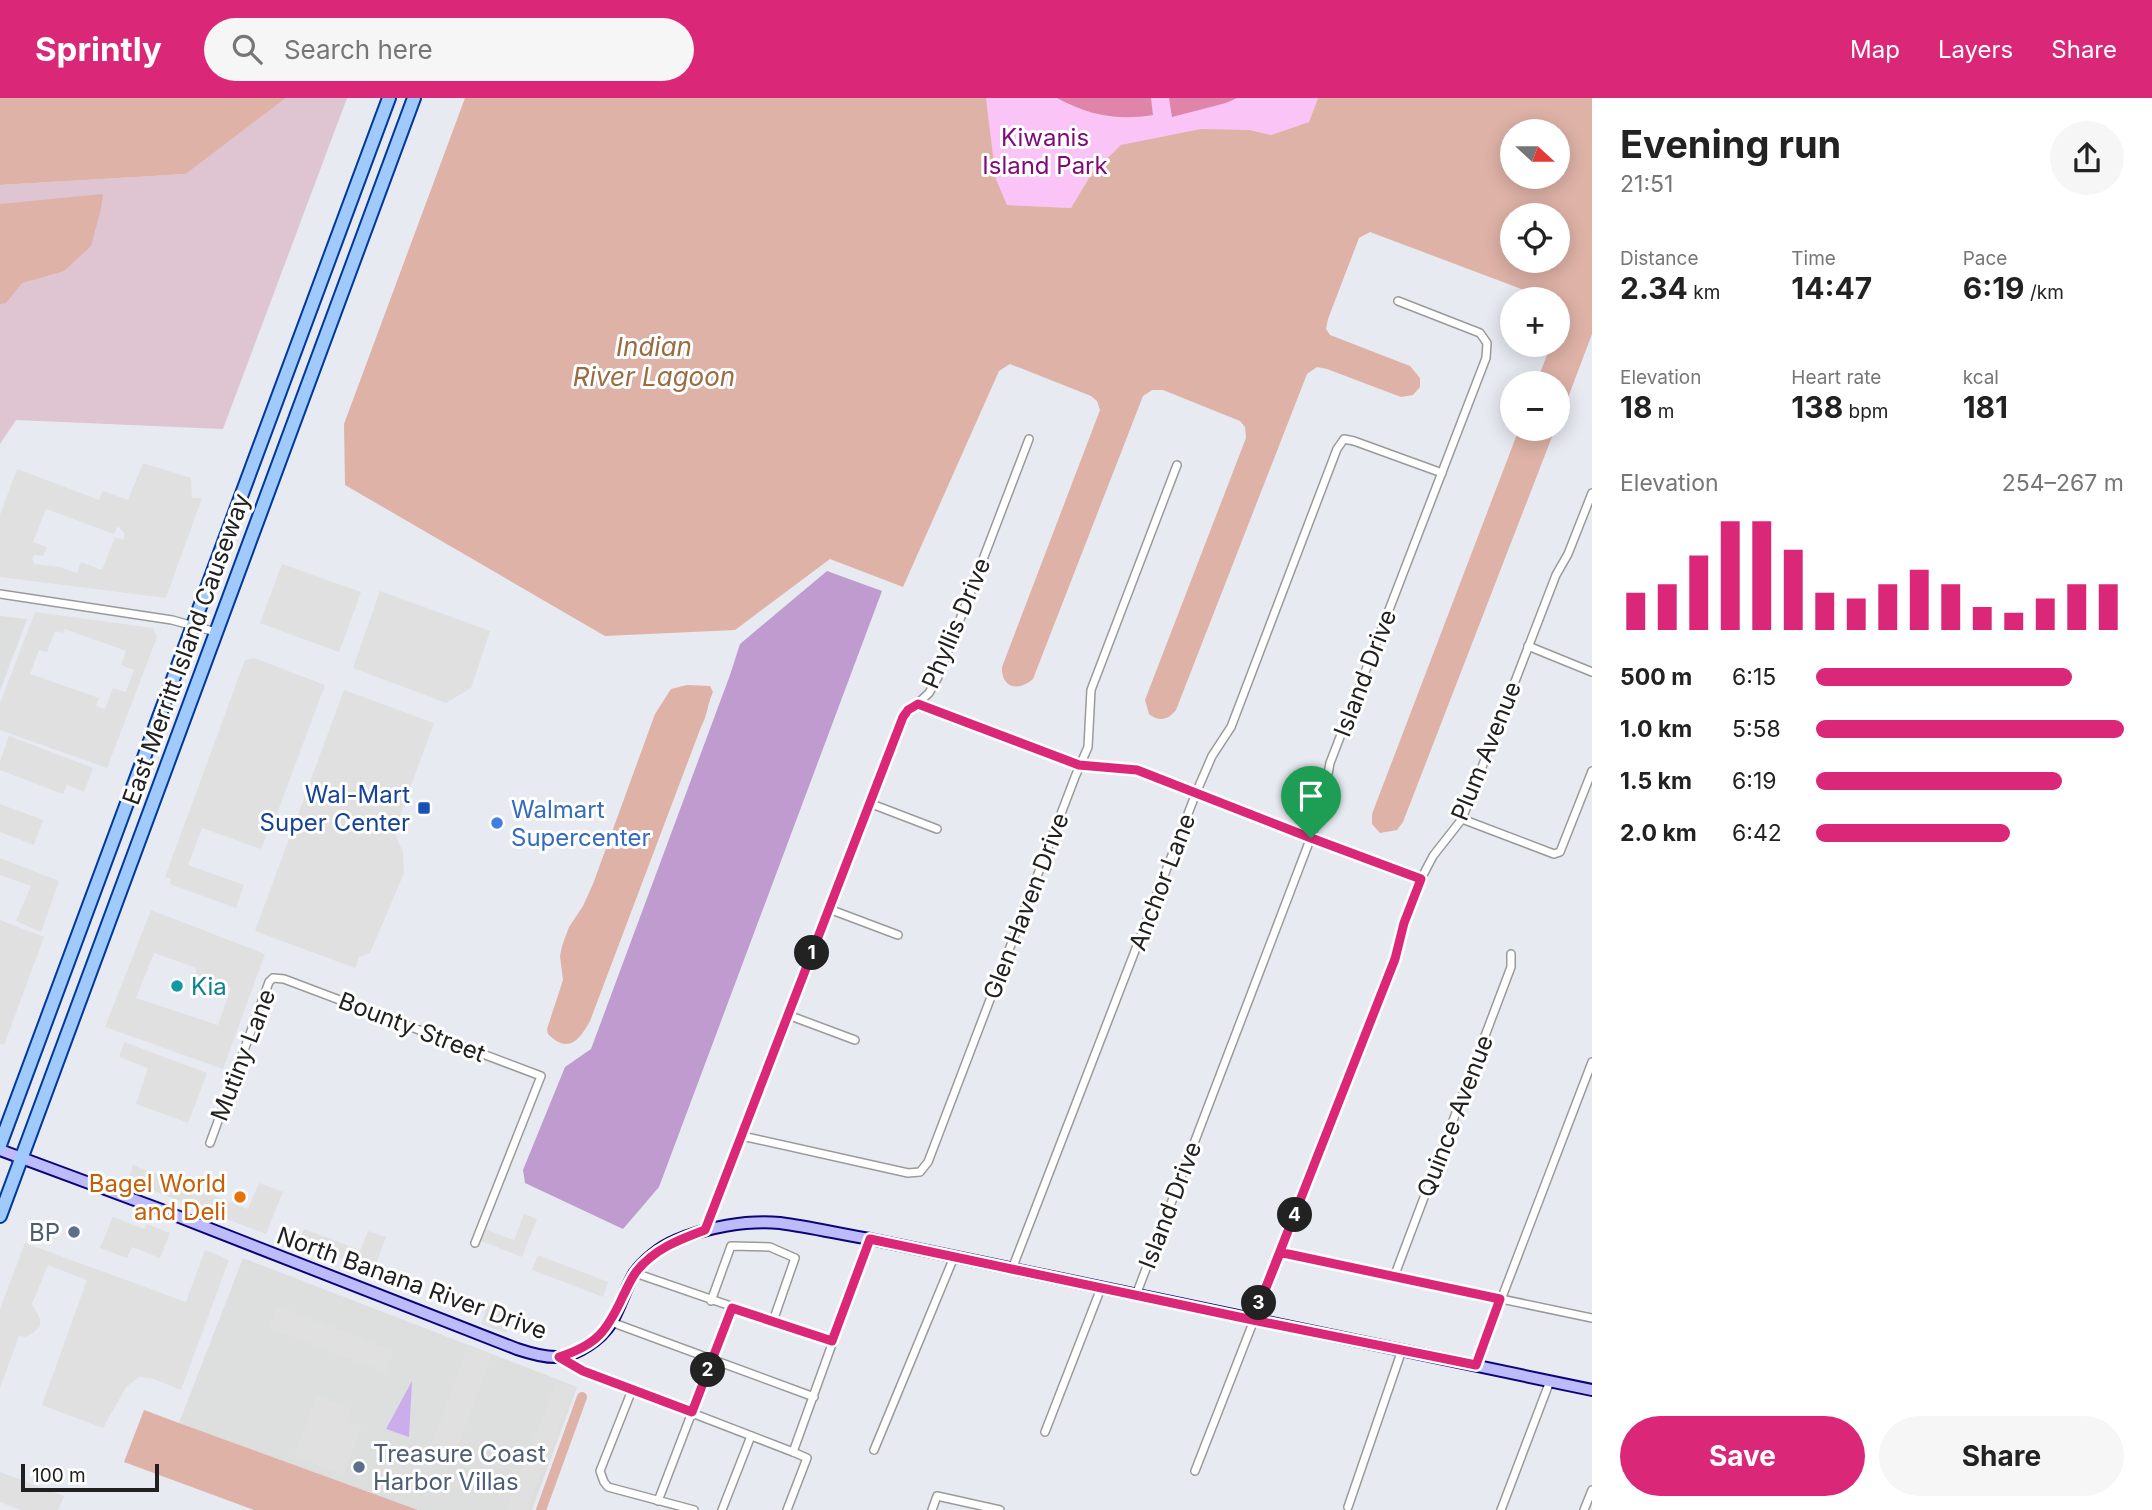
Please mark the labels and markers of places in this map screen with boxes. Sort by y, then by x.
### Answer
pin [1281,766,1341,838]
place label: Wal-Mart Super Center [260,780,410,837]
place label: Walmart Supercenter [511,795,650,852]
marker: Wal-Mart Super Center [416,800,432,816]
marker: Walmart Supercenter [489,815,505,831]
pin: 1 [794,936,830,970]
place label: Kia [191,972,227,1001]
marker: Kia [169,978,185,994]
place label: Bagel World and Deli [89,1169,226,1226]
marker: Bagel World and Deli [232,1189,248,1205]
pin: 4 [1278,1198,1312,1232]
place label: BP [29,1218,60,1247]
marker: BP [66,1224,82,1240]
pin: 3 [1242,1286,1276,1320]
pin: 2 [690,1352,726,1388]
place label: Treasure Coast Harbor Villas [373,1439,546,1496]
marker: Treasure Coast Harbor Villas [351,1459,367,1475]

